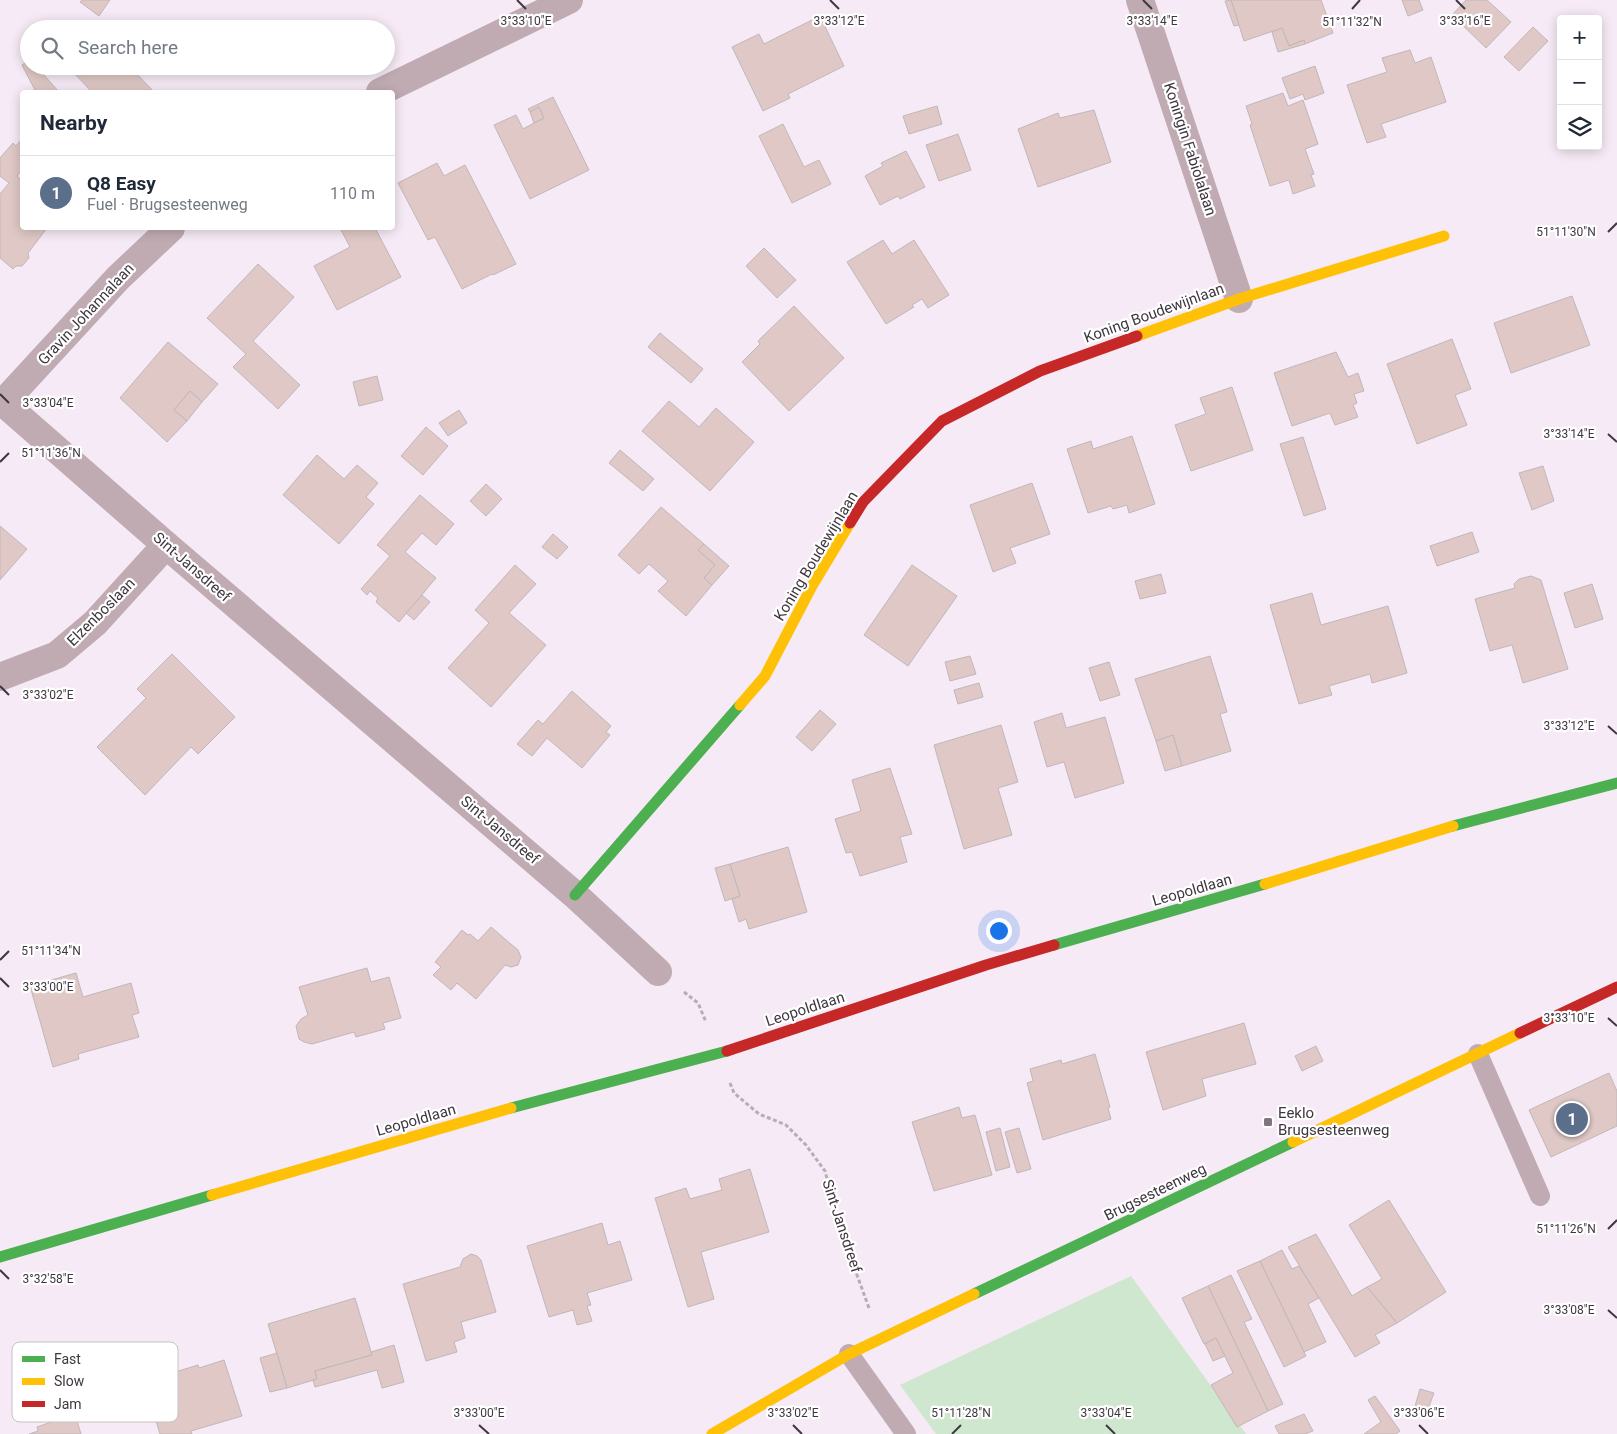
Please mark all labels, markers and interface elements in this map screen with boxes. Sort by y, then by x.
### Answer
text: 3°33'10"E [501,14,552,28]
text: 3°33'12"E [814,14,865,28]
text: 3°33'14"E [1127,14,1178,28]
text: 3°33'16"E [1440,14,1491,28]
text: 51°11'32"N [1322,15,1382,29]
map controls [1557,15,1602,150]
button: + [1557,15,1602,60]
search box [20,20,395,75]
icon: search [38,34,66,62]
text: Search here [78,36,178,59]
button: − [1557,60,1602,105]
street label: Koningin Fabiolalaan [1160,80,1220,218]
button: layers [1557,105,1602,150]
text: Nearby [40,111,107,135]
text: Q8 Easy [87,172,156,195]
text: 1 [51,184,61,203]
text: 110 m [330,184,375,203]
text: Fuel · Brugsesteenweg [87,195,248,214]
text: 51°11'30"N [1536,225,1596,239]
street label: Gravin Johannalaan [34,260,138,368]
street label: Koning Boudewijnlaan [1081,279,1227,347]
text: 3°33'04"E [23,396,74,410]
text: 3°33'14"E [1544,427,1595,441]
text: 51°11'36"N [21,446,81,460]
street label: Koning Boudewijnlaan [770,488,862,624]
street label: Sint-Jansdreef [150,528,235,606]
street label: Elzenboslaan [63,574,139,650]
text: 3°33'02"E [23,688,74,702]
text: 3°33'12"E [1544,719,1595,733]
street label: Sint-Jansdreef [457,792,543,869]
street label: Leopoldlaan [1150,870,1234,910]
your location [986,918,1012,944]
text: 51°11'34"N [21,944,81,958]
text: 3°33'00"E [23,980,74,994]
street label: Leopoldlaan [763,988,847,1030]
text: 3°33'10"E [1544,1011,1595,1025]
street label: Leopoldlaan [374,1100,458,1140]
pin: 1 [1556,1100,1588,1138]
place label: Eeklo Brugsesteenweg [1278,1104,1389,1139]
marker: Eeklo Brugsesteenweg [1262,1116,1274,1128]
street label: Brugsesteenweg [1101,1160,1209,1224]
street label: Sint-Jansdreef [818,1177,866,1276]
text: 51°11'26"N [1536,1222,1596,1236]
text: 3°32'58"E [23,1272,74,1286]
text: 3°33'08"E [1544,1303,1595,1317]
legend [12,1342,178,1422]
text: Fast [54,1351,81,1367]
text: Slow [54,1373,85,1389]
text: Jam [54,1396,82,1412]
text: 3°33'00"E [454,1406,505,1420]
text: 3°33'02"E [768,1406,819,1420]
text: 51°11'28"N [931,1406,991,1420]
text: 3°33'04"E [1081,1406,1132,1420]
text: 3°33'06"E [1394,1406,1445,1420]

